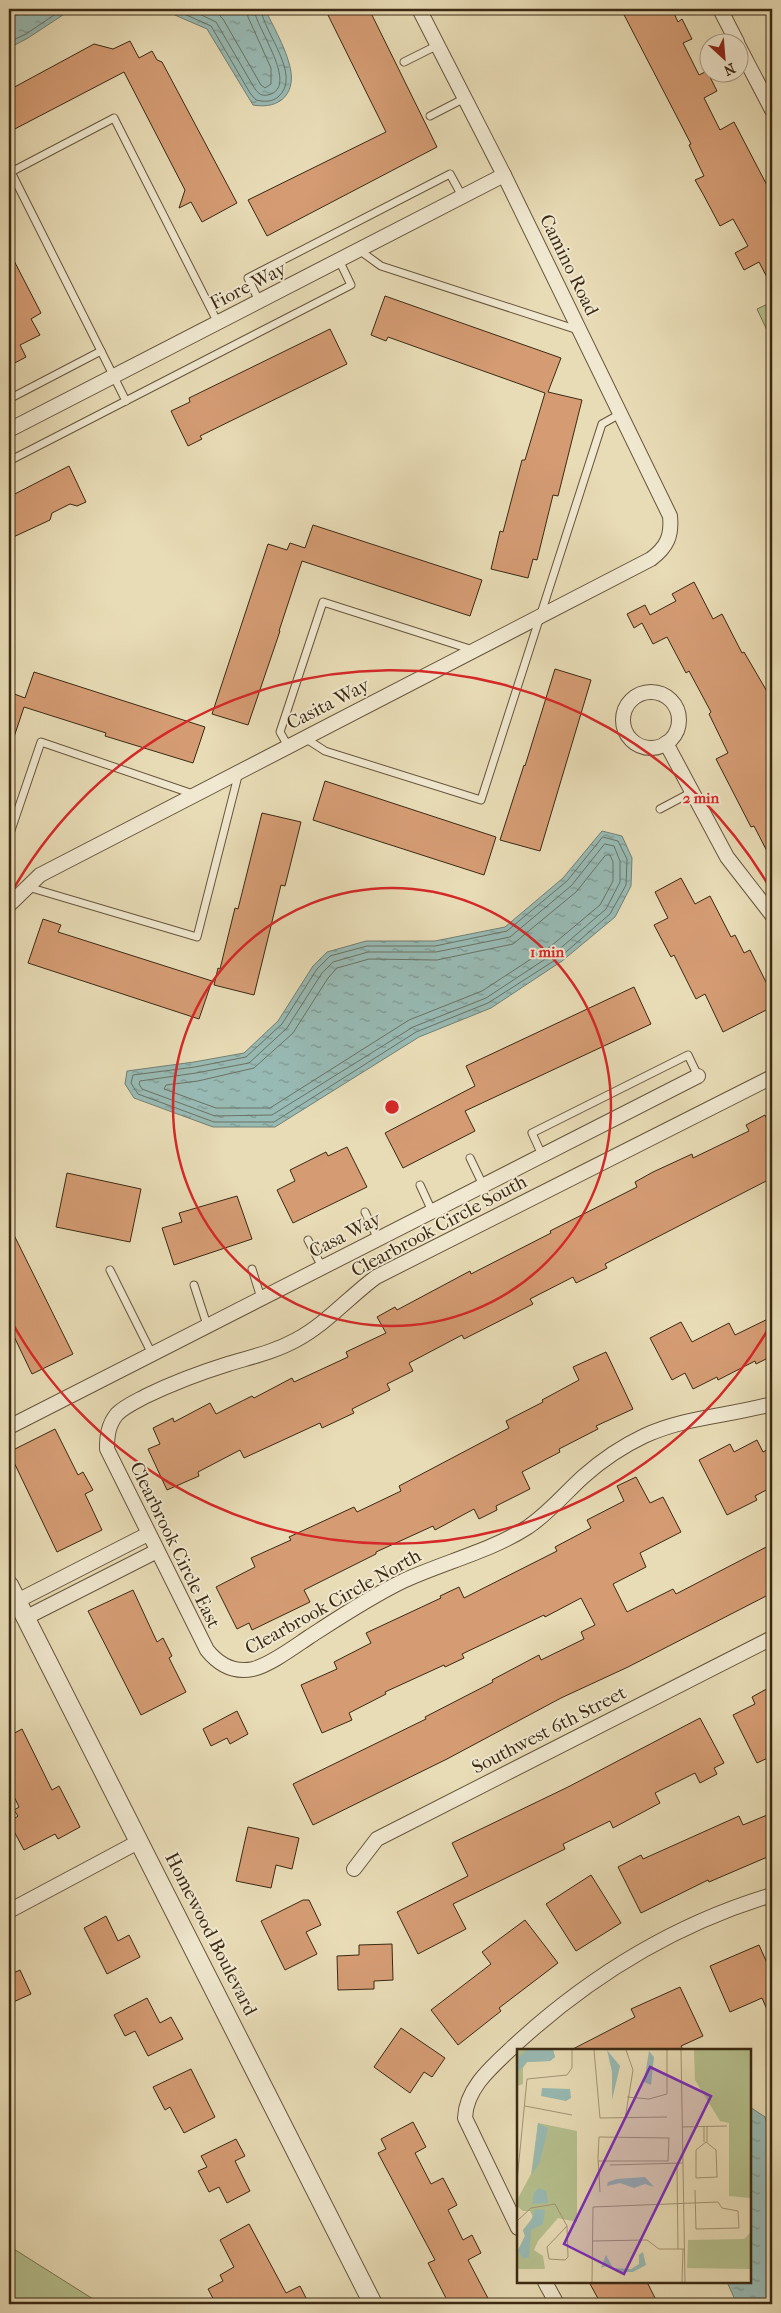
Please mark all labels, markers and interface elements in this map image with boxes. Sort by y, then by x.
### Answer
north arrow [698,32,748,82]
text: N [721,59,738,79]
street label: Camino Road [535,211,603,320]
street label: Fiore Way [206,257,291,315]
street label: Casita Way [283,673,374,734]
text: 2 min [683,789,720,807]
text: 1 min [530,943,564,961]
centre of rings [383,1098,401,1116]
street label: Clearbrook Circle South [348,1170,531,1282]
street label: Casa Way [306,1207,385,1262]
street label: Clearbrook Circle East [125,1458,225,1632]
street label: Clearbrook Circle North [241,1544,425,1659]
street label: Southwest 6th Street [468,1682,630,1778]
street label: Homewood Boulevard [160,1849,262,2020]
inset map [517,2049,751,2283]

